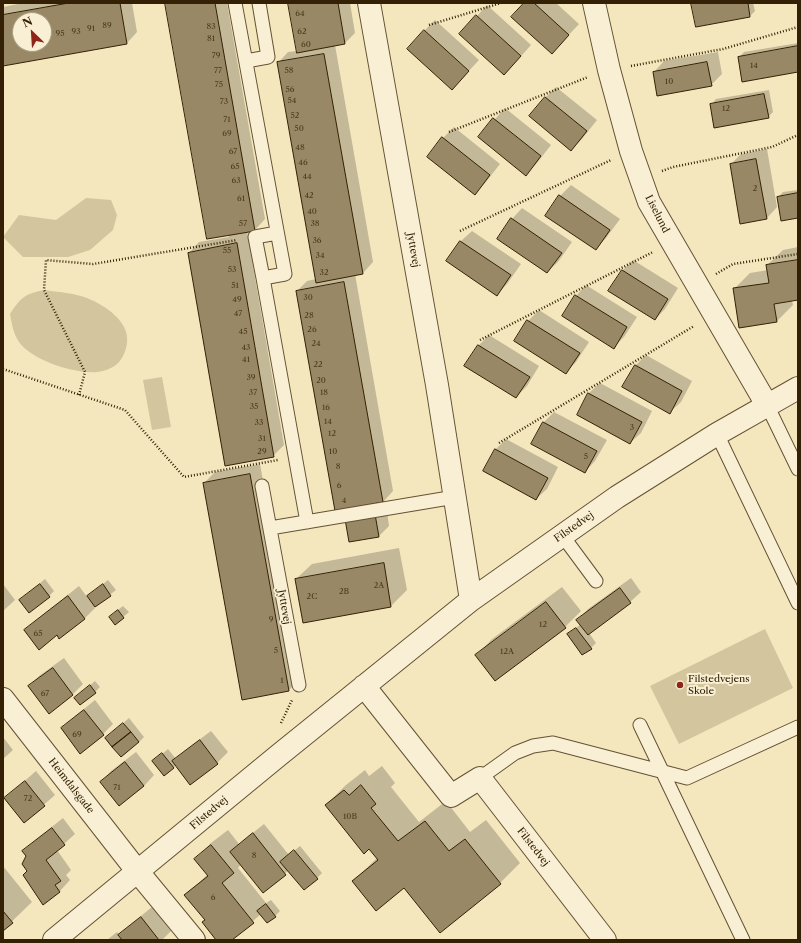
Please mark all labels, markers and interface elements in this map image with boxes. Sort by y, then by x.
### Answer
house number: 64 [295,9,305,19]
north arrow [12,12,52,52]
text: N [20,14,35,30]
house number: 89 [102,21,112,31]
house number: 83 [206,22,216,32]
house number: 91 [87,24,95,34]
house number: 93 [71,27,81,37]
house number: 62 [297,27,307,37]
house number: 95 [55,29,65,39]
house number: 81 [207,34,215,44]
house number: 60 [301,40,311,50]
house number: 79 [212,51,220,61]
house number: 14 [750,61,758,71]
house number: 77 [214,66,222,76]
house number: 58 [284,66,294,76]
house number: 10 [665,77,673,87]
house number: 75 [215,80,223,90]
house number: 56 [285,85,295,95]
house number: 54 [288,96,296,106]
house number: 73 [220,97,228,107]
house number: 12 [722,104,730,114]
house number: 52 [291,111,299,121]
house number: 71 [223,115,231,125]
house number: 50 [294,124,304,134]
house number: 69 [222,129,232,139]
house number: 48 [295,143,305,153]
house number: 67 [229,147,237,157]
house number: 46 [298,158,308,168]
house number: 65 [230,162,240,172]
house number: 44 [302,172,312,182]
house number: 63 [231,176,241,186]
house number: 2 [753,184,757,194]
house number: 42 [304,191,314,201]
street label: Liselund [642,193,672,235]
house number: 61 [237,194,245,204]
house number: 40 [307,207,317,217]
house number: 57 [239,219,247,229]
house number: 38 [310,219,320,229]
street label: Jyttevej [404,232,422,268]
house number: 36 [312,236,322,246]
house number: 55 [223,246,231,256]
house number: 34 [315,251,325,261]
house number: 53 [228,265,236,275]
house number: 32 [319,268,329,278]
house number: 51 [231,281,239,291]
house number: 30 [303,293,313,303]
house number: 49 [232,295,242,305]
house number: 47 [234,309,242,319]
house number: 28 [304,311,314,321]
house number: 26 [307,325,317,335]
house number: 45 [239,327,247,337]
house number: 24 [311,339,321,349]
house number: 43 [241,343,251,353]
house number: 41 [242,355,250,365]
house number: 22 [313,360,323,370]
house number: 39 [246,373,256,383]
house number: 20 [316,376,326,386]
house number: 37 [249,388,257,398]
house number: 18 [320,388,328,398]
house number: 35 [250,402,258,412]
house number: 16 [322,403,330,413]
house number: 14 [324,417,332,427]
house number: 33 [255,418,263,428]
house number: 3 [630,423,634,433]
house number: 12 [328,429,336,439]
house number: 31 [258,434,266,444]
house number: 29 [257,447,267,457]
house number: 10 [329,447,337,457]
house number: 5 [584,452,588,462]
house number: 8 [336,462,340,472]
house number: 6 [337,481,341,491]
house number: 4 [342,496,346,506]
street label: Filstedvej [552,509,596,545]
house number: 2A [374,581,384,591]
house number: 2B [339,587,349,597]
street label: Jyttevej [275,589,293,625]
house number: 2C [307,592,317,602]
house number: 9 [269,615,273,625]
house number: 12 [539,620,547,630]
house number: 65 [33,629,43,639]
house number: 5 [274,646,278,656]
house number: 12A [500,647,514,657]
place label: Filstedvejens Skole [688,673,750,696]
house number: 1 [280,676,284,686]
marker: Filstedvejens Skole [675,680,685,690]
house number: 67 [41,689,49,699]
house number: 69 [72,730,82,740]
street label: Heimdalsgade [46,756,96,816]
house number: 71 [113,783,121,793]
house number: 72 [24,794,32,804]
street label: Filstedvej [188,794,230,832]
house number: 10B [343,812,357,822]
street label: Filstedvej [514,825,552,869]
house number: 8 [252,851,256,861]
house number: 6 [211,893,215,903]

